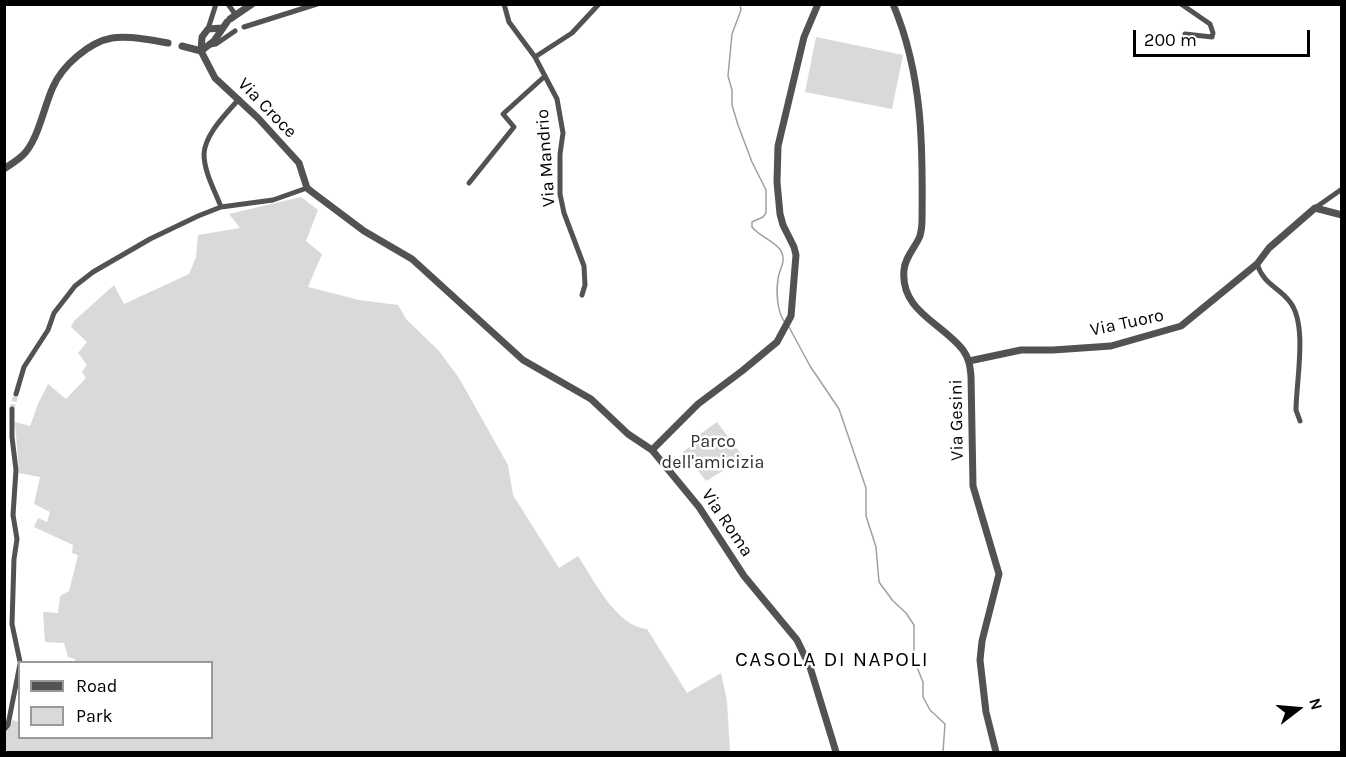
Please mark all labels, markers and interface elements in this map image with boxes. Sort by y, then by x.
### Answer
scale bar [1136,18,1313,56]
text: 200 m [1144,29,1197,51]
street label: Via Croce [233,73,301,143]
street label: Via Mandrio [532,108,560,208]
street label: Via Tuoro [1088,305,1166,341]
street label: Via Gesini [945,379,969,461]
park label: Parco dell'amicizia [661,431,765,474]
street label: Via Roma [696,485,758,561]
district label: CASOLA DI NAPOLI [735,647,929,673]
legend [18,661,213,739]
text: Road [76,675,117,697]
north arrow [1268,679,1328,739]
text: N [1305,696,1326,712]
text: Park [76,705,113,727]

